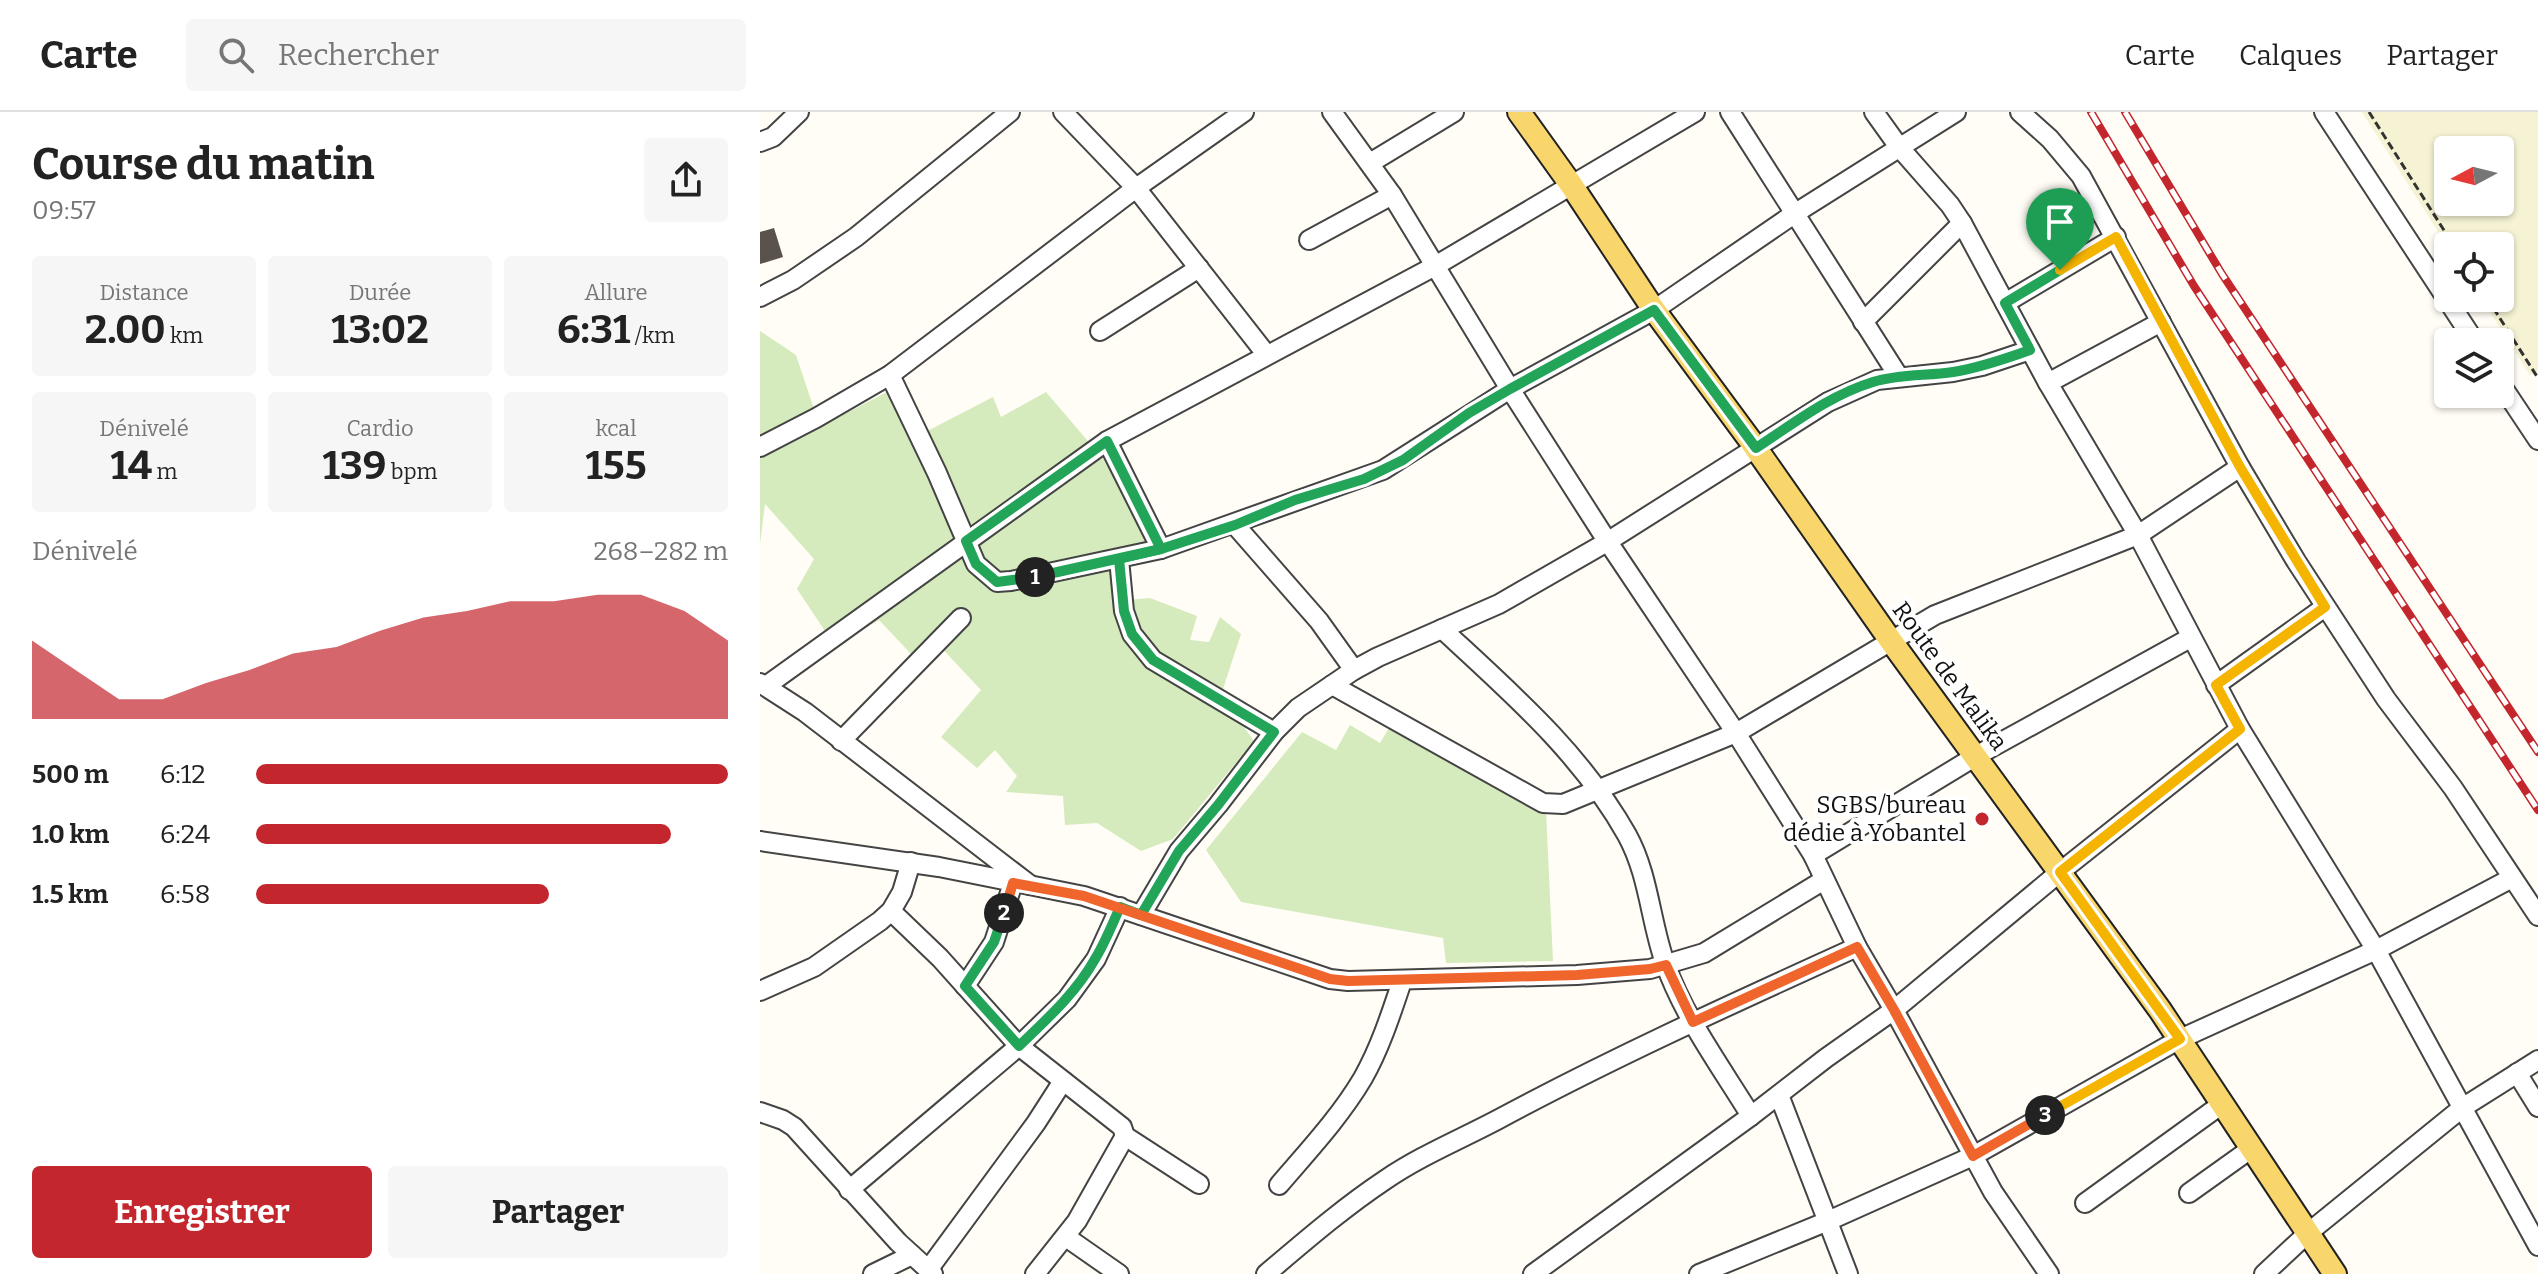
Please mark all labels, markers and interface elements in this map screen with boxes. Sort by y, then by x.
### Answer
search box [186,19,746,91]
text: Carte [40,32,138,78]
icon: search [214,33,258,77]
text: Rechercher [278,37,439,73]
text: Carte [2125,39,2195,72]
text: Calques [2239,39,2342,72]
text: Partager [2386,39,2498,72]
north arrow [2434,136,2514,216]
map controls [2434,136,2514,408]
text: Course du matin [32,138,375,191]
button: share [644,138,728,222]
pin [2026,188,2094,270]
text: 09:57 [32,195,96,226]
icon: arrive [2038,200,2082,244]
button: locate [2434,232,2514,312]
text: Distance [99,279,189,306]
text: Durée [349,279,411,306]
text: Allure [585,279,647,306]
text: 2.00 [85,306,166,354]
text: 13:02 [331,306,429,354]
text: 6:31 [557,306,630,354]
text: km [166,322,203,349]
text: /km [630,322,675,349]
button: layers [2434,328,2514,408]
text: Dénivelé [99,415,189,442]
text: Cardio [346,415,414,442]
text: kcal [596,415,636,442]
text: 14 [110,442,152,490]
text: 139 [322,442,386,490]
text: 155 [585,442,647,490]
text: m [152,458,178,485]
text: bpm [386,458,438,485]
text: Dénivelé [32,536,138,567]
text: 268–282 m [593,536,728,567]
pin: 1 [1015,557,1055,597]
text: 1 [1030,563,1040,590]
street label: Route de Malika [1887,596,2013,756]
text: 500 m [32,759,109,790]
text: 6:12 [160,759,205,790]
place label: SGBS/bureau dédie à Yobantel [1783,791,1966,847]
marker: SGBS/bureau dédie à Yobantel [1973,810,1991,828]
text: 1.0 km [32,819,109,850]
text: 6:24 [160,819,210,850]
text: 1.5 km [32,879,108,910]
text: 6:58 [160,879,210,910]
pin: 2 [984,893,1024,933]
text: 2 [998,899,1010,926]
pin: 3 [2025,1095,2065,1135]
text: 3 [2039,1101,2051,1128]
button: Enregistrer [32,1166,372,1258]
button: Partager [388,1166,728,1258]

